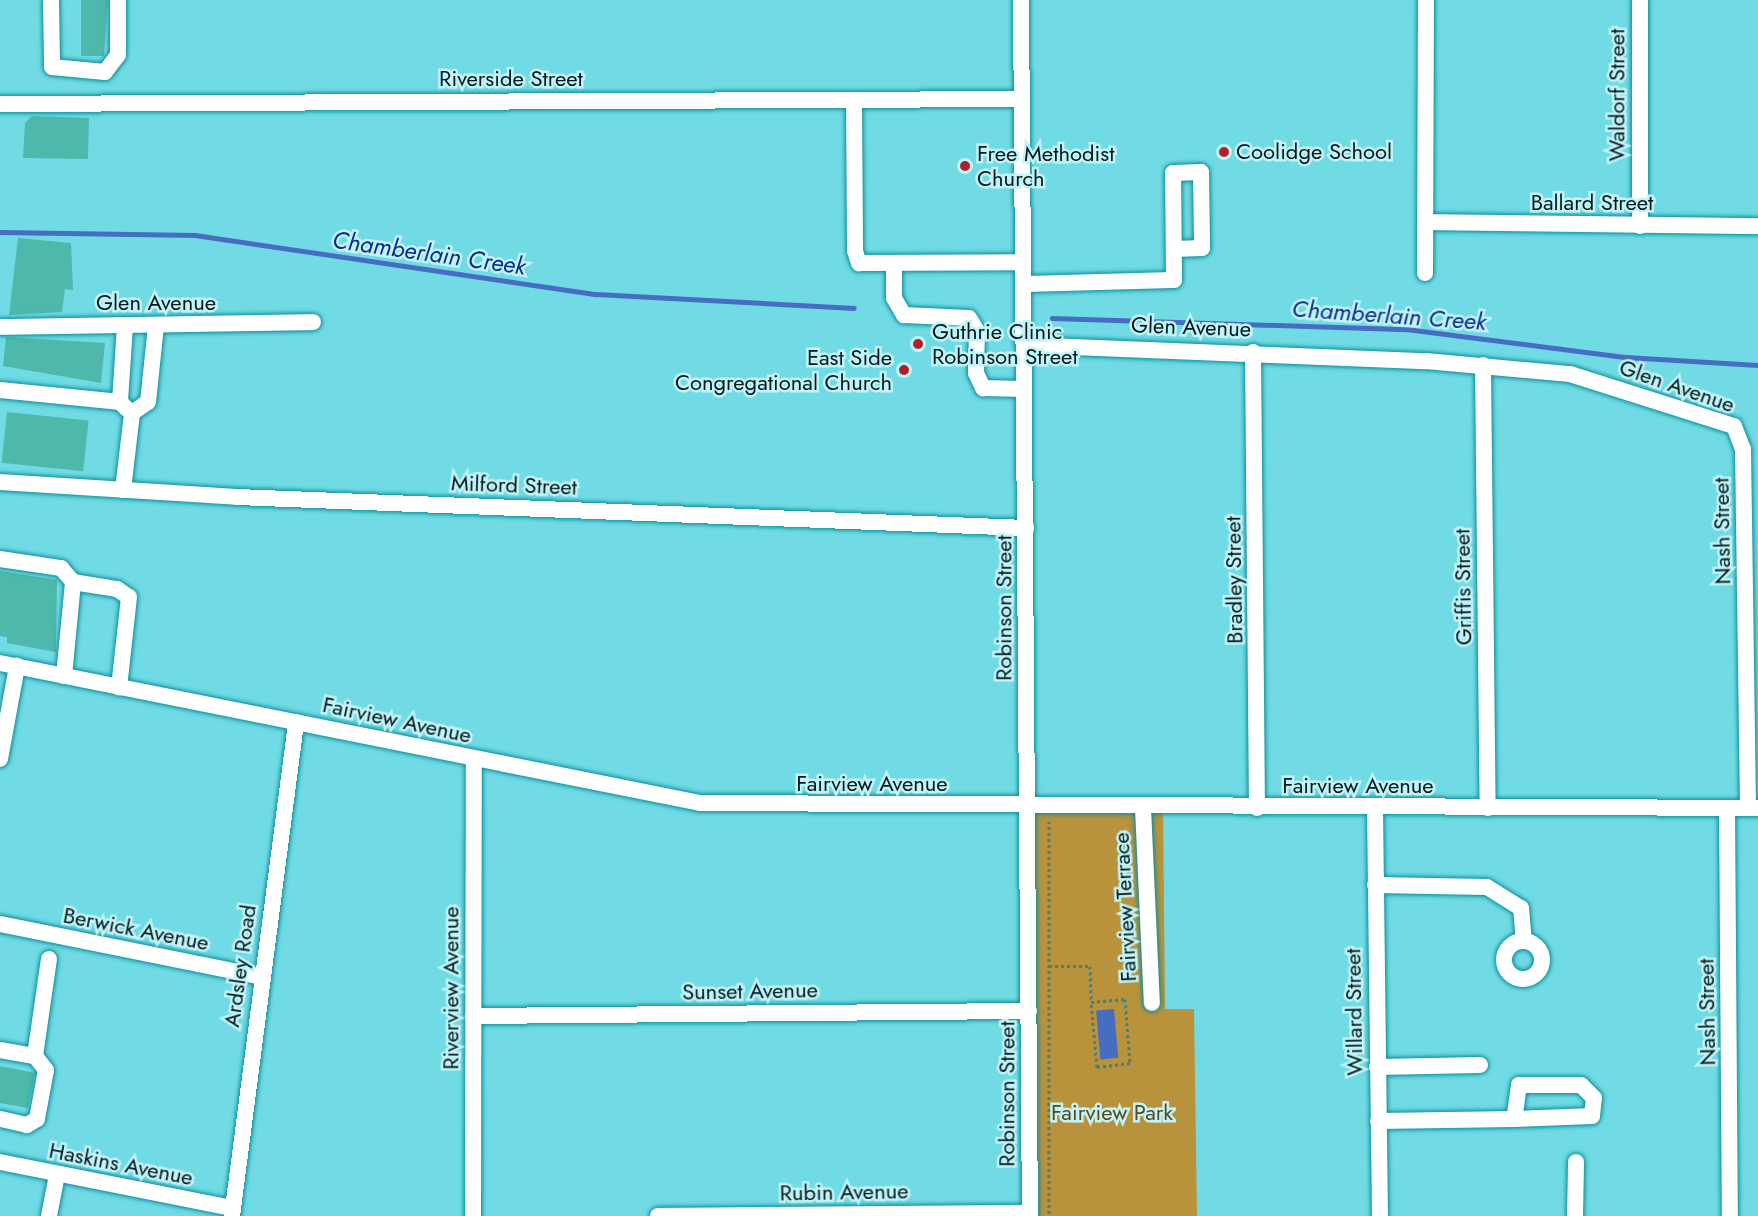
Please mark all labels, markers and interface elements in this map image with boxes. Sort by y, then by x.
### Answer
street label: Waldorf Street [1604,29,1630,161]
street label: Riverside Street [439,66,583,92]
place label: Coolidge School [1236,139,1392,165]
place label: Free Methodist Church [977,140,1114,192]
marker: Coolidge School [1217,145,1231,159]
marker: Free Methodist Church [958,159,972,173]
street label: Ballard Street [1531,190,1653,216]
water label: Chamberlain Creek [331,225,527,281]
street label: Glen Avenue [96,290,216,316]
water label: Chamberlain Creek [1291,294,1487,336]
street label: Glen Avenue [1131,312,1251,342]
place label: Guthrie Clinic Robinson Street [932,318,1078,370]
marker: Guthrie Clinic Robinson Street [909,335,927,353]
place label: East Side Congregational Church [675,344,892,396]
street label: Glen Avenue [1616,354,1738,418]
marker: East Side Congregational Church [897,363,911,377]
street label: Milford Street [451,470,577,500]
street label: Nash Street [1708,477,1736,585]
street label: Bradley Street [1220,516,1248,644]
street label: Griffis Street [1449,528,1477,646]
street label: Robinson Street [991,535,1017,681]
street label: Fairview Avenue [320,691,474,749]
street label: Fairview Avenue [796,771,948,797]
street label: Fairview Avenue [1282,773,1434,799]
street label: Fairview Terrace [1108,832,1142,982]
street label: Berwick Avenue [61,902,211,956]
street label: Ardsley Road [218,903,262,1029]
street label: Riverview Avenue [438,906,464,1070]
street label: Willard Street [1340,948,1368,1076]
street label: Nash Street [1693,958,1721,1066]
street label: Sunset Avenue [682,977,818,1005]
street label: Robinson Street [994,1021,1020,1167]
park label: Fairview Park [1051,1100,1173,1126]
street label: Haskins Avenue [47,1137,195,1191]
street label: Rubin Avenue [779,1178,909,1206]

